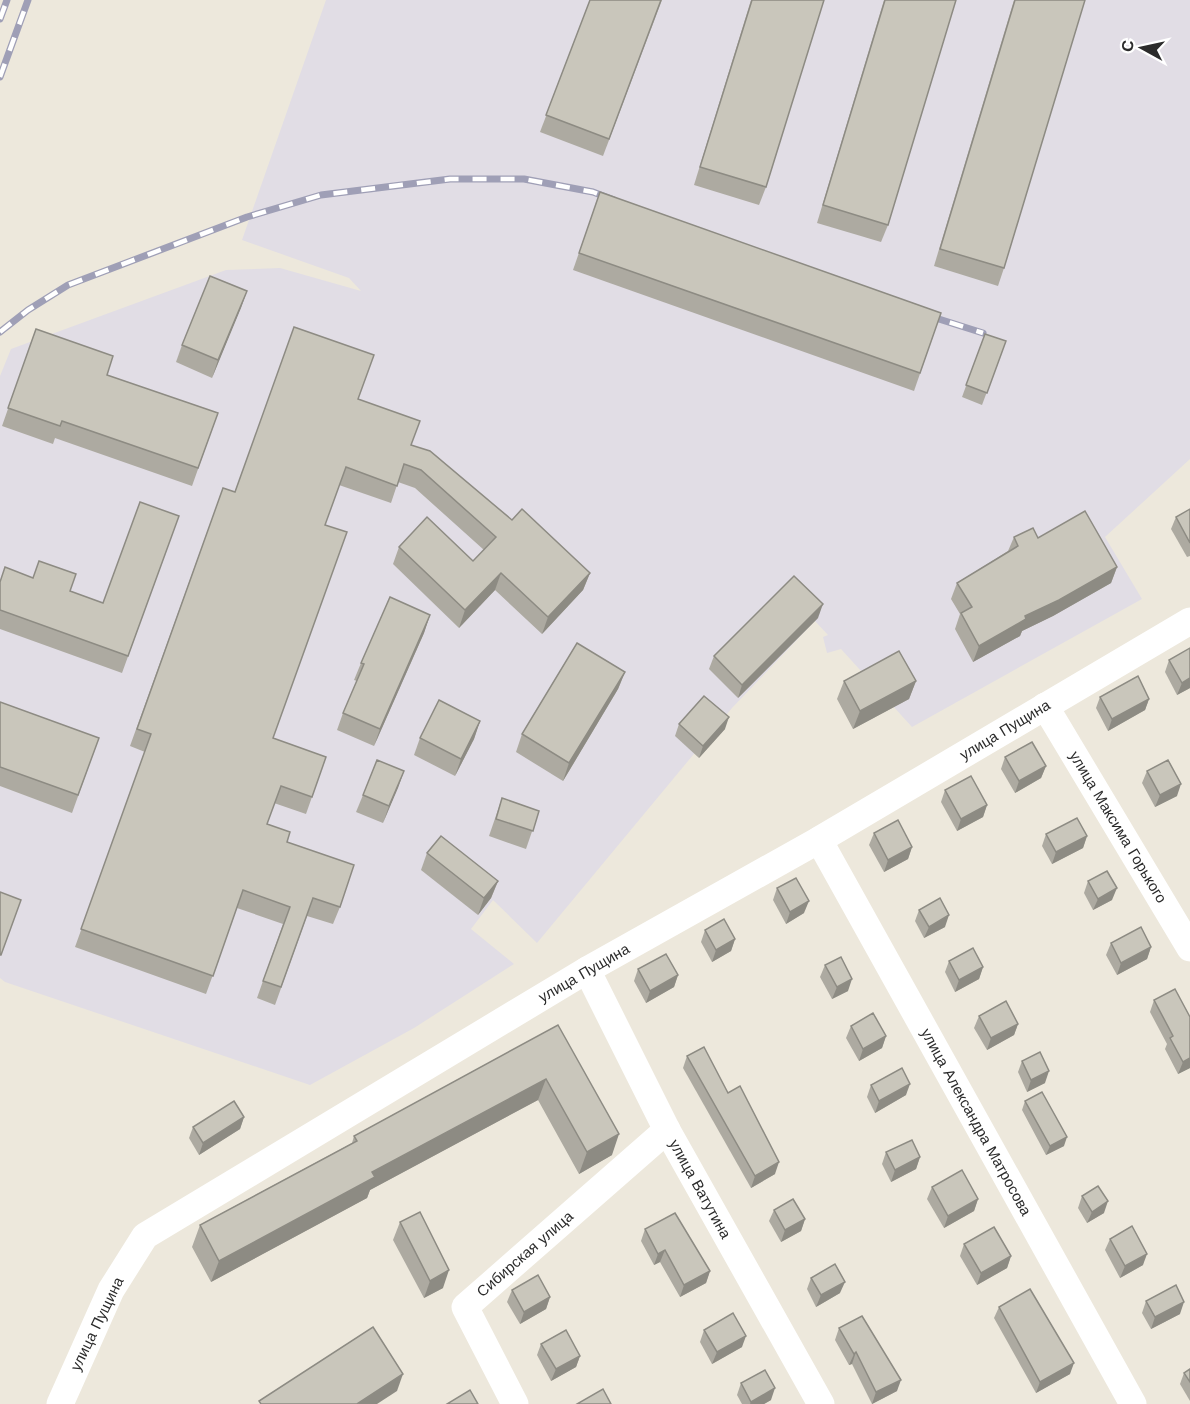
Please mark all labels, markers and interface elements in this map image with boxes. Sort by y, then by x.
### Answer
north arrow [1112,18,1172,78]
text: С [1117,39,1138,53]
street label: улица Пущина [957,696,1054,764]
street label: улица Максима Горького [1065,748,1171,906]
street label: улица Пущина [535,939,633,1006]
street label: улица Александра Матросова [917,1025,1035,1219]
street label: улица Ватутина [665,1136,735,1242]
street label: Сибирская улица [473,1207,577,1301]
street label: улица Пущина [67,1274,128,1374]

